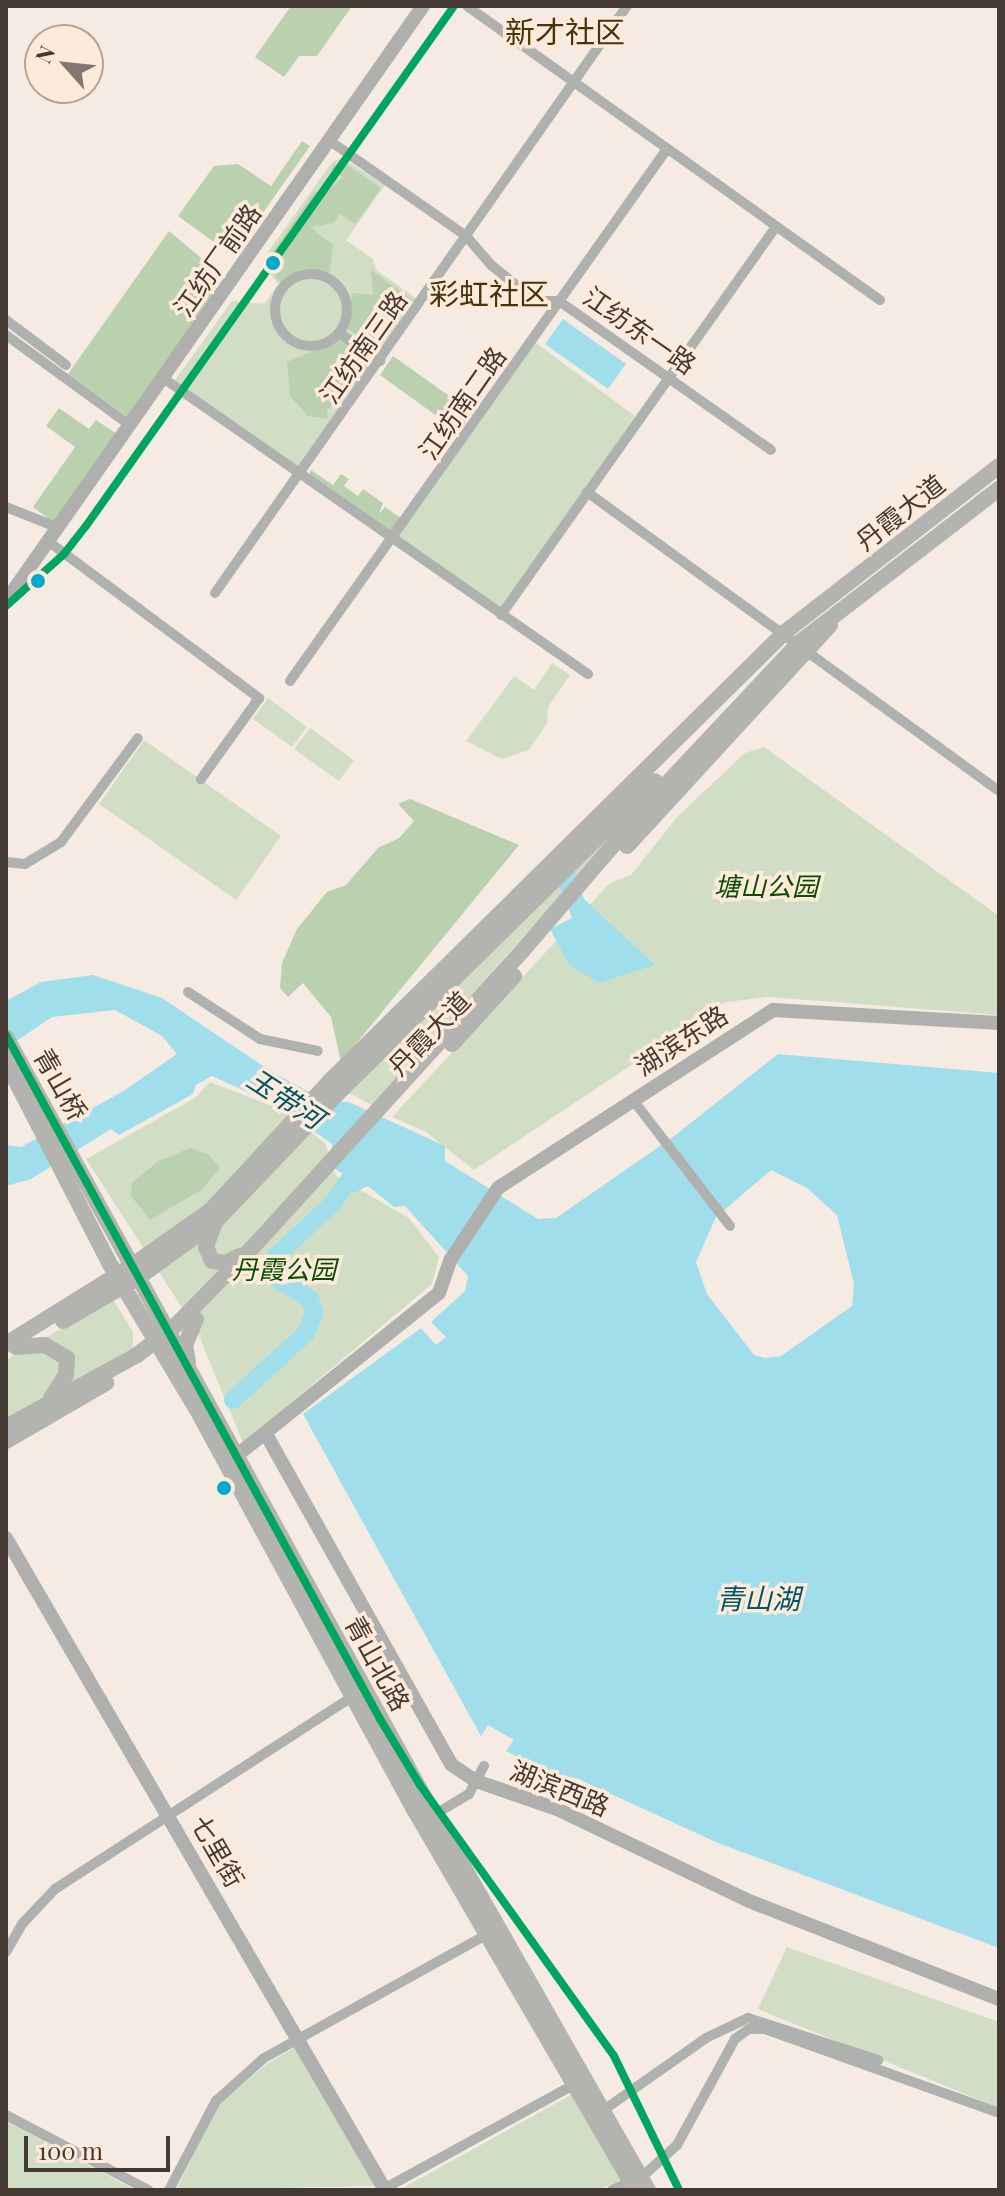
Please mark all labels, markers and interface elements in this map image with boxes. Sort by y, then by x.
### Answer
district label: 新才社区 [505,13,625,49]
north arrow [24,24,104,104]
text: N [27,40,61,68]
street label: 江纺厂前路 [167,198,267,322]
unlabelled marker [265,255,281,271]
district label: 彩虹社区 [429,275,549,311]
street label: 江纺东一路 [578,280,702,380]
street label: 江纺南三路 [313,285,413,409]
street label: 江纺南二路 [412,341,512,465]
street label: 丹霞大道 [849,468,951,556]
unlabelled marker [30,573,46,589]
park label: 塘山公园 [714,870,818,902]
street label: 丹霞大道 [382,985,476,1081]
street label: 湖滨东路 [629,999,733,1081]
street label: 青山桥 [28,1042,94,1126]
water label: 玉带河 [242,1061,330,1135]
park label: 丹霞公园 [232,1253,336,1285]
unlabelled marker [216,1480,232,1496]
water label: 青山湖 [716,1581,800,1615]
street label: 青山北路 [339,1610,417,1716]
street label: 湖滨西路 [506,1754,614,1822]
street label: 七里街 [185,1809,251,1893]
scale bar [28,2120,174,2170]
text: 100 m [38,2134,103,2166]

